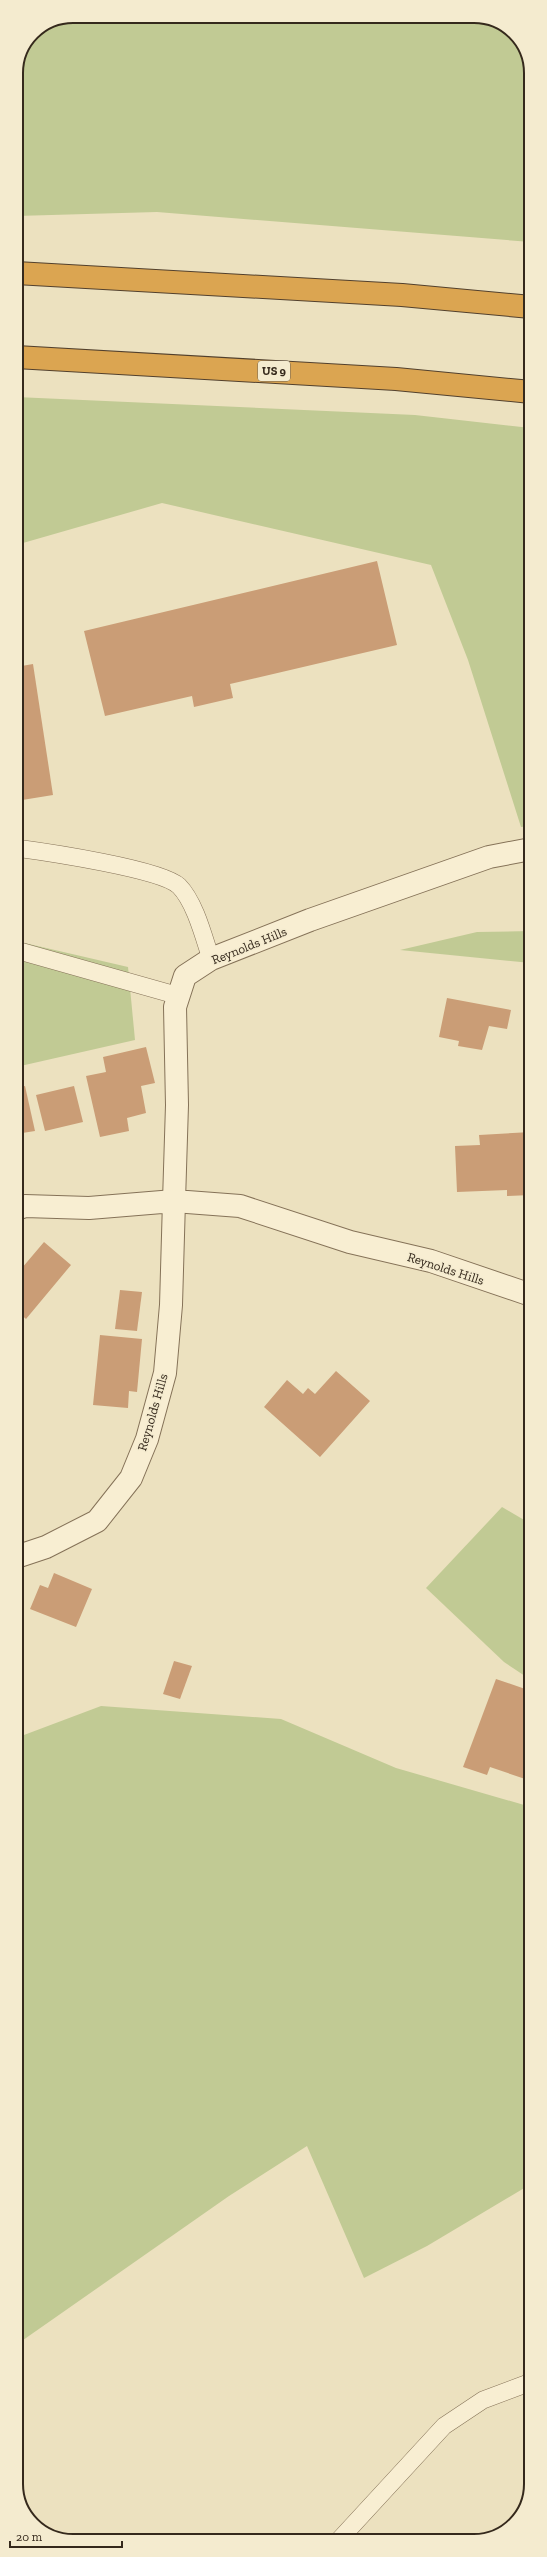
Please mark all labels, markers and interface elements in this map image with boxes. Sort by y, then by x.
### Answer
road number: US 9 [258,361,290,381]
street label: Reynolds Hills [209,923,289,967]
street label: Reynolds Hills [406,1249,486,1288]
street label: Reynolds Hills [134,1371,171,1453]
scale bar [10,2523,122,2549]
text: 20 m [16,2530,43,2544]

